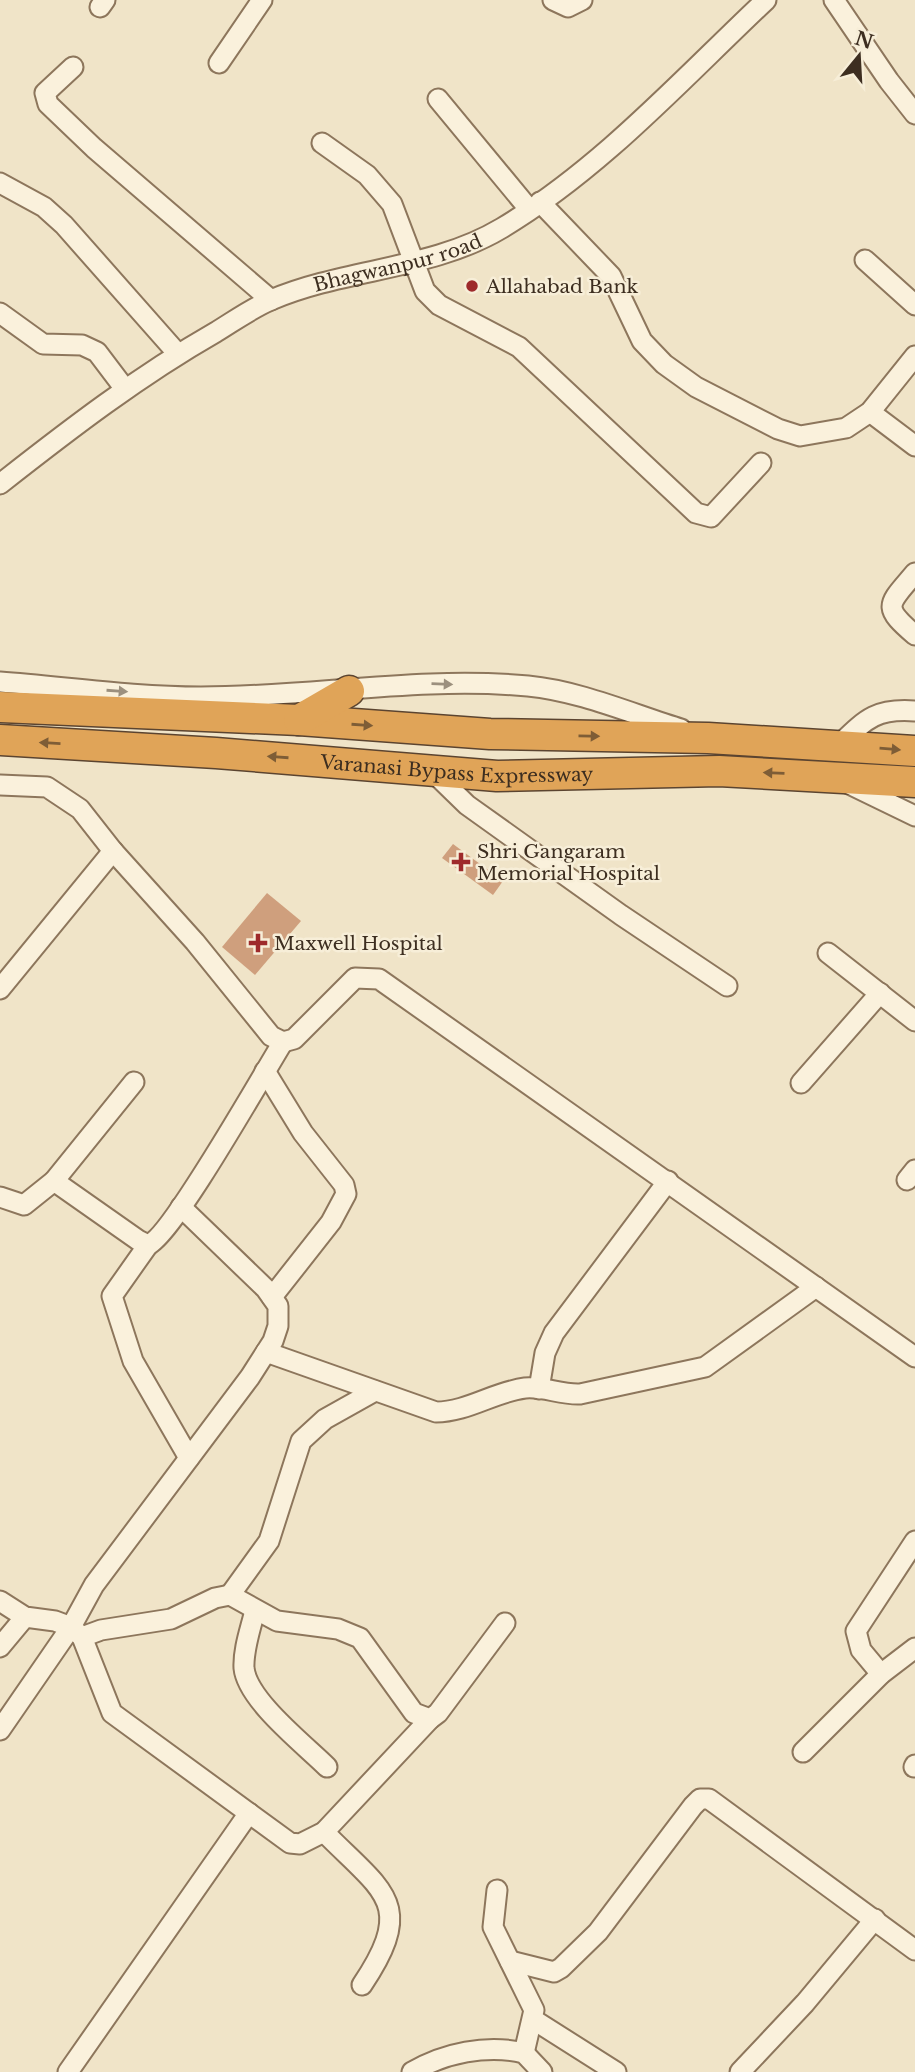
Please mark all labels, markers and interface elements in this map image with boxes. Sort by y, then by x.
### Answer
north arrow [824,21,894,91]
text: N [852,27,876,54]
street label: Bhagwanpur road [311,229,486,296]
place label: Allahabad Bank [485,275,639,298]
marker: Allahabad Bank [464,278,480,294]
one-way arrow [431,679,453,690]
one-way arrow [106,686,128,697]
one-way arrow [351,720,373,731]
one-way arrow [578,730,600,742]
one-way arrow [39,737,61,748]
one-way arrow [879,744,901,755]
street label: Varanasi Bypass Expressway [319,750,594,788]
one-way arrow [266,751,288,762]
one-way arrow [762,767,784,778]
place label: Shri Gangaram Memorial Hospital [477,840,660,885]
marker: Shri Gangaram Memorial Hospital [451,852,471,872]
place label: Maxwell Hospital [274,932,443,955]
marker: Maxwell Hospital [248,933,268,953]

